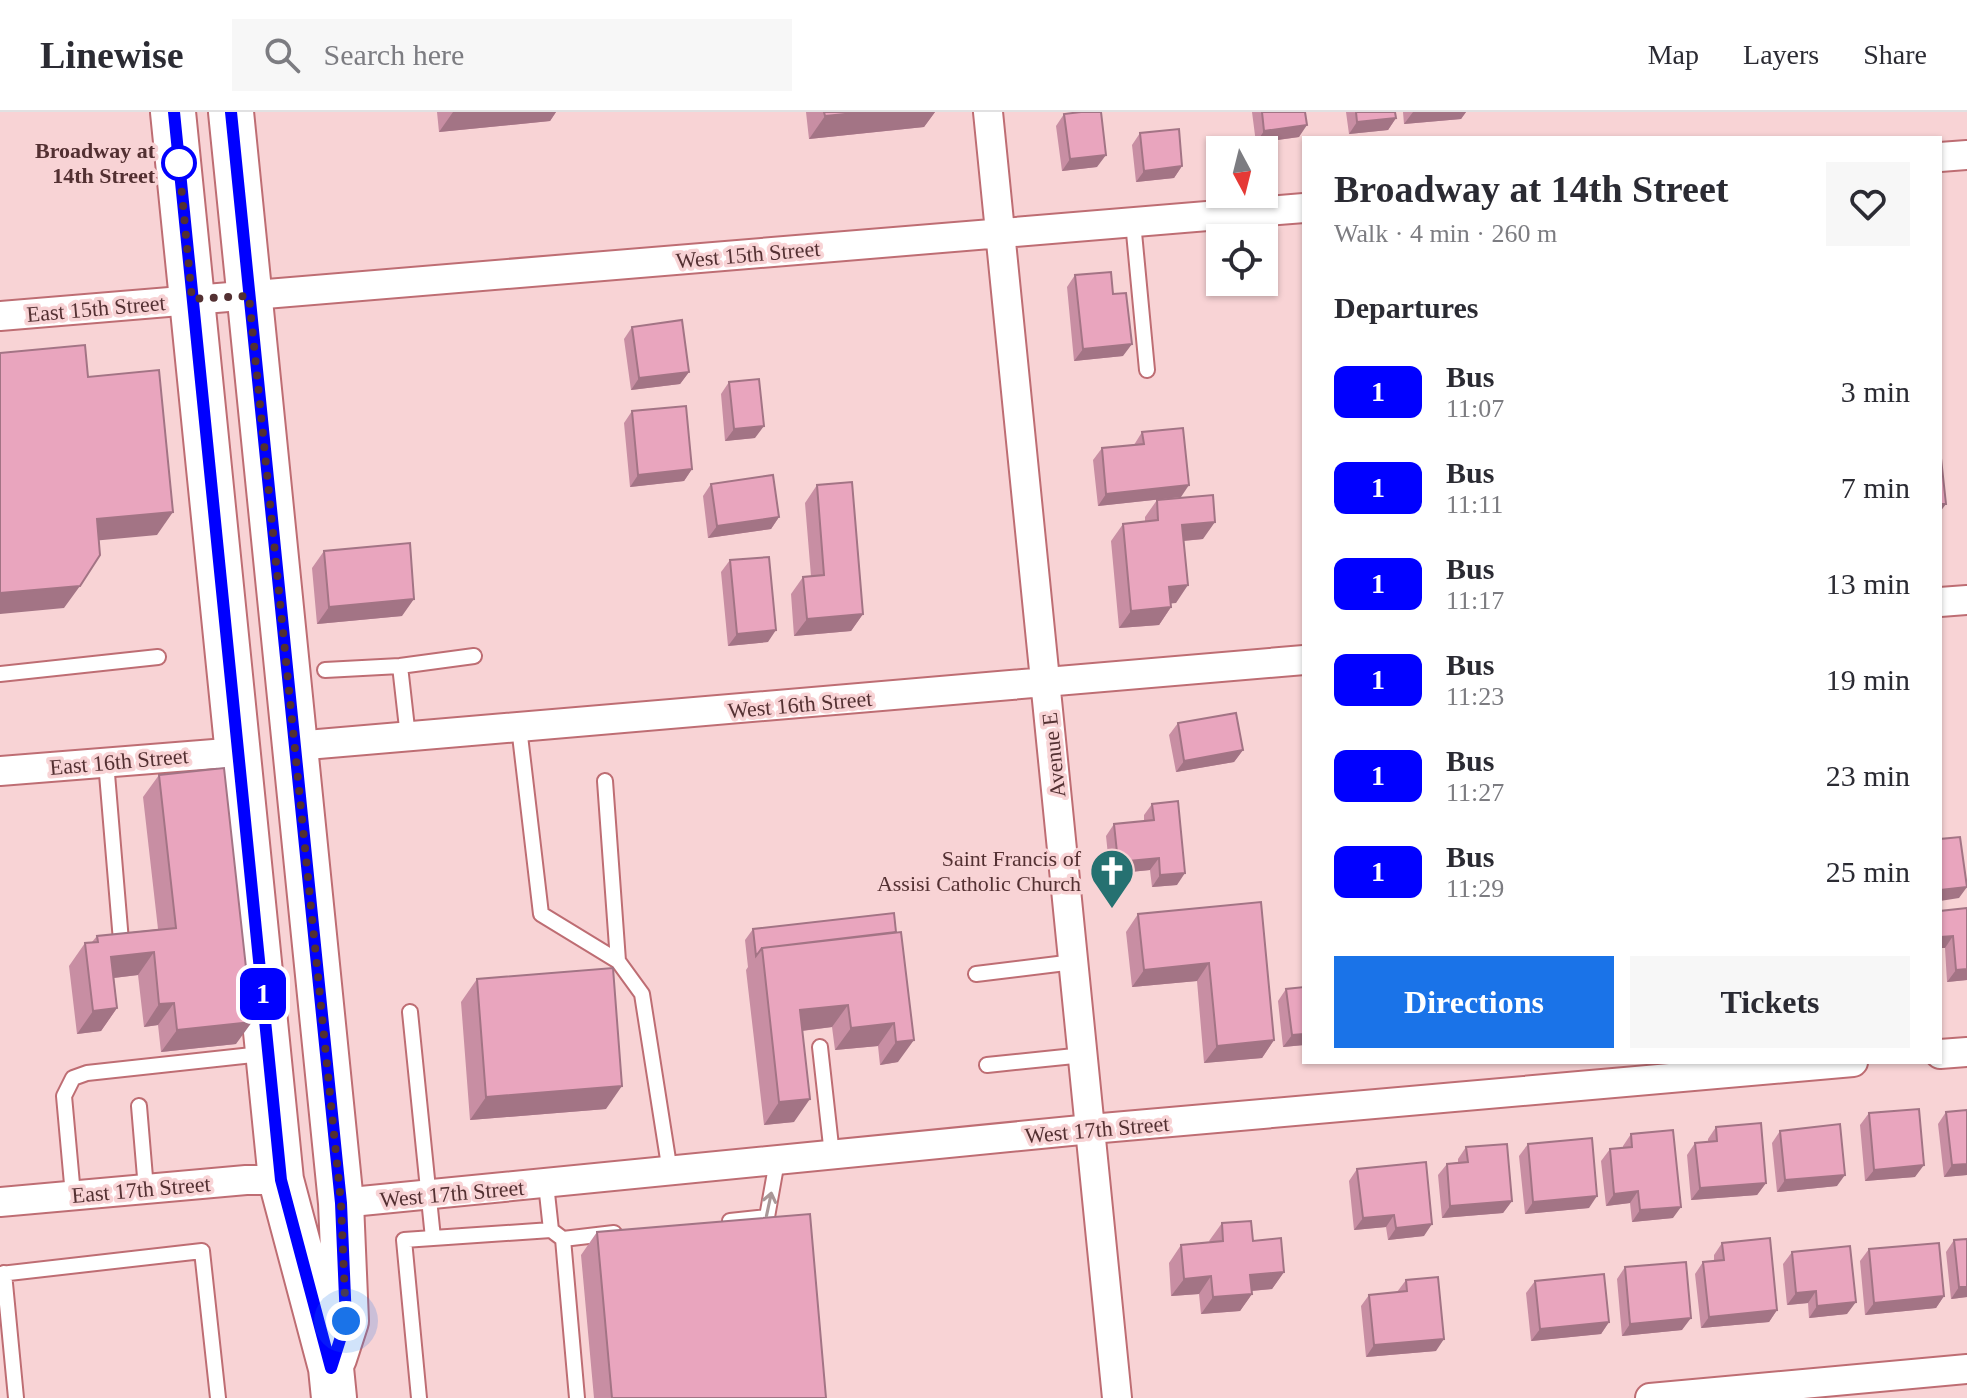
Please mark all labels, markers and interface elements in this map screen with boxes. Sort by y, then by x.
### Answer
search box [232,19,792,91]
icon: search [260,33,304,77]
text: Linewise [40,34,184,76]
text: Search here [324,38,464,71]
text: Map [1648,39,1699,70]
text: Layers [1743,39,1819,70]
text: Share [1863,39,1927,70]
north arrow [1206,136,1278,208]
map controls [1206,136,1278,296]
place label: Broadway at 14th Street [35,138,156,188]
marker: Broadway at 14th Street [162,146,196,180]
button: heart [1826,162,1910,246]
text: Broadway at 14th Street [1334,168,1728,210]
text: Walk · 4 min · 260 m [1334,219,1557,248]
button: locate [1206,224,1278,296]
street label: West 15th Street [675,236,821,273]
street label: East 15th Street [26,290,167,327]
text: Departures [1334,291,1478,324]
text: Bus [1446,360,1494,393]
text: 3 min [1841,375,1910,408]
text: 1 [1371,376,1385,407]
text: 11:07 [1446,394,1504,423]
text: Bus [1446,456,1494,489]
text: 7 min [1841,471,1910,504]
text: 1 [1371,472,1385,503]
text: 11:11 [1446,490,1503,519]
text: Bus [1446,552,1494,585]
text: 13 min [1826,567,1910,600]
text: 1 [1371,568,1385,599]
text: 11:17 [1446,586,1504,615]
text: Bus [1446,648,1494,681]
text: 19 min [1826,663,1910,696]
text: 1 [1371,664,1385,695]
text: 11:23 [1446,682,1504,711]
street label: West 16th Street [727,686,873,723]
street label: Avenue E [1037,711,1070,799]
street label: East 16th Street [49,743,190,780]
text: Bus [1446,744,1494,777]
text: 23 min [1826,759,1910,792]
text: 1 [1371,760,1385,791]
text: 11:27 [1446,778,1504,807]
text: Bus [1446,840,1494,873]
place label: Saint Francis of Assisi Catholic Church [877,846,1082,896]
church icon: Saint Francis of Assisi Catholic Church [1088,847,1136,910]
text: 25 min [1826,855,1910,888]
text: 1 [1371,856,1385,887]
text: 11:29 [1446,874,1504,903]
button: Directions [1334,956,1614,1048]
button: Tickets [1630,956,1910,1048]
line badge: 1 [237,968,289,1020]
text: 1 [256,978,270,1009]
street label: West 17th Street [1024,1111,1170,1148]
street label: East 17th Street [71,1171,212,1208]
street label: West 17th Street [379,1175,525,1212]
one-way arrow [762,1192,777,1217]
your location [326,1301,366,1341]

